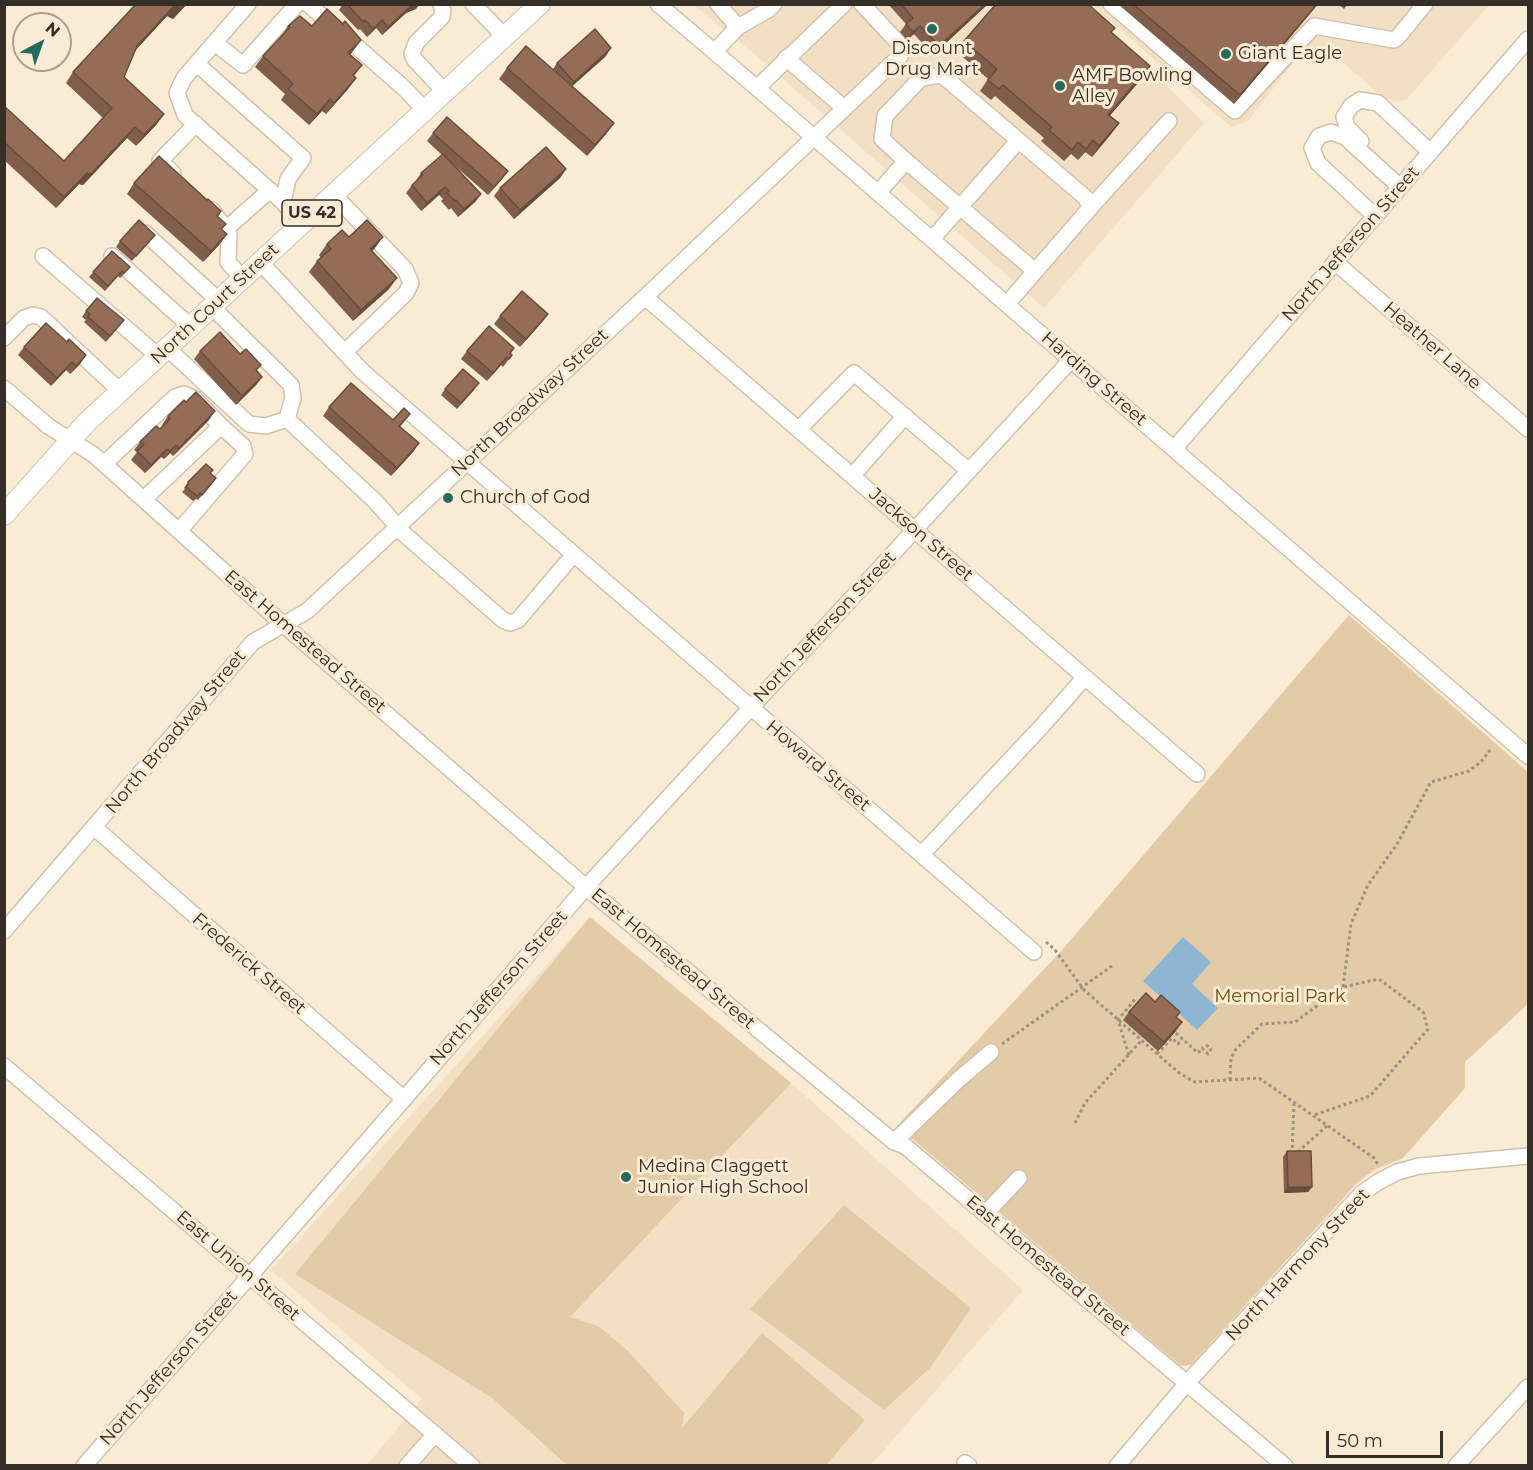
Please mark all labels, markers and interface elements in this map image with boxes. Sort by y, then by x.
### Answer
north arrow [12,12,72,72]
text: N [42,18,64,41]
marker: Discount Drug Mart [925,22,939,36]
place label: Discount Drug Mart [885,38,979,80]
place label: Giant Eagle [1238,43,1342,65]
marker: Giant Eagle [1219,47,1233,61]
place label: AMF Bowling Alley [1072,65,1193,107]
marker: AMF Bowling Alley [1053,79,1067,93]
street label: North Jefferson Street [1278,162,1424,326]
road number: US 42 [282,200,342,226]
street label: North Court Street [146,239,284,369]
street label: Heather Lane [1379,298,1485,394]
street label: North Broadway Street [447,325,613,481]
street label: Harding Street [1037,327,1151,431]
street label: Jackson Street [864,484,978,586]
place label: Church of God [460,487,590,509]
marker: Church of God [441,491,455,505]
street label: North Jefferson Street [749,547,901,707]
street label: East Homestead Street [220,566,390,718]
street label: North Broadway Street [101,646,251,818]
street label: Howard Street [761,716,875,816]
street label: East Homestead Street [587,884,759,1034]
street label: North Jefferson Street [426,906,572,1070]
street label: Frederick Street [188,909,310,1019]
park label: Memorial Park [1214,986,1346,1008]
place label: Medina Claggett Junior High School [638,1156,809,1198]
marker: Medina Claggett Junior High School [619,1170,633,1184]
street label: North Harmony Street [1222,1184,1374,1346]
street label: East Homestead Street [962,1191,1134,1341]
street label: East Union Street [172,1206,304,1326]
street label: North Jefferson Street [96,1286,242,1450]
scale bar [1329,1419,1446,1457]
text: 50 m [1337,1430,1383,1452]

